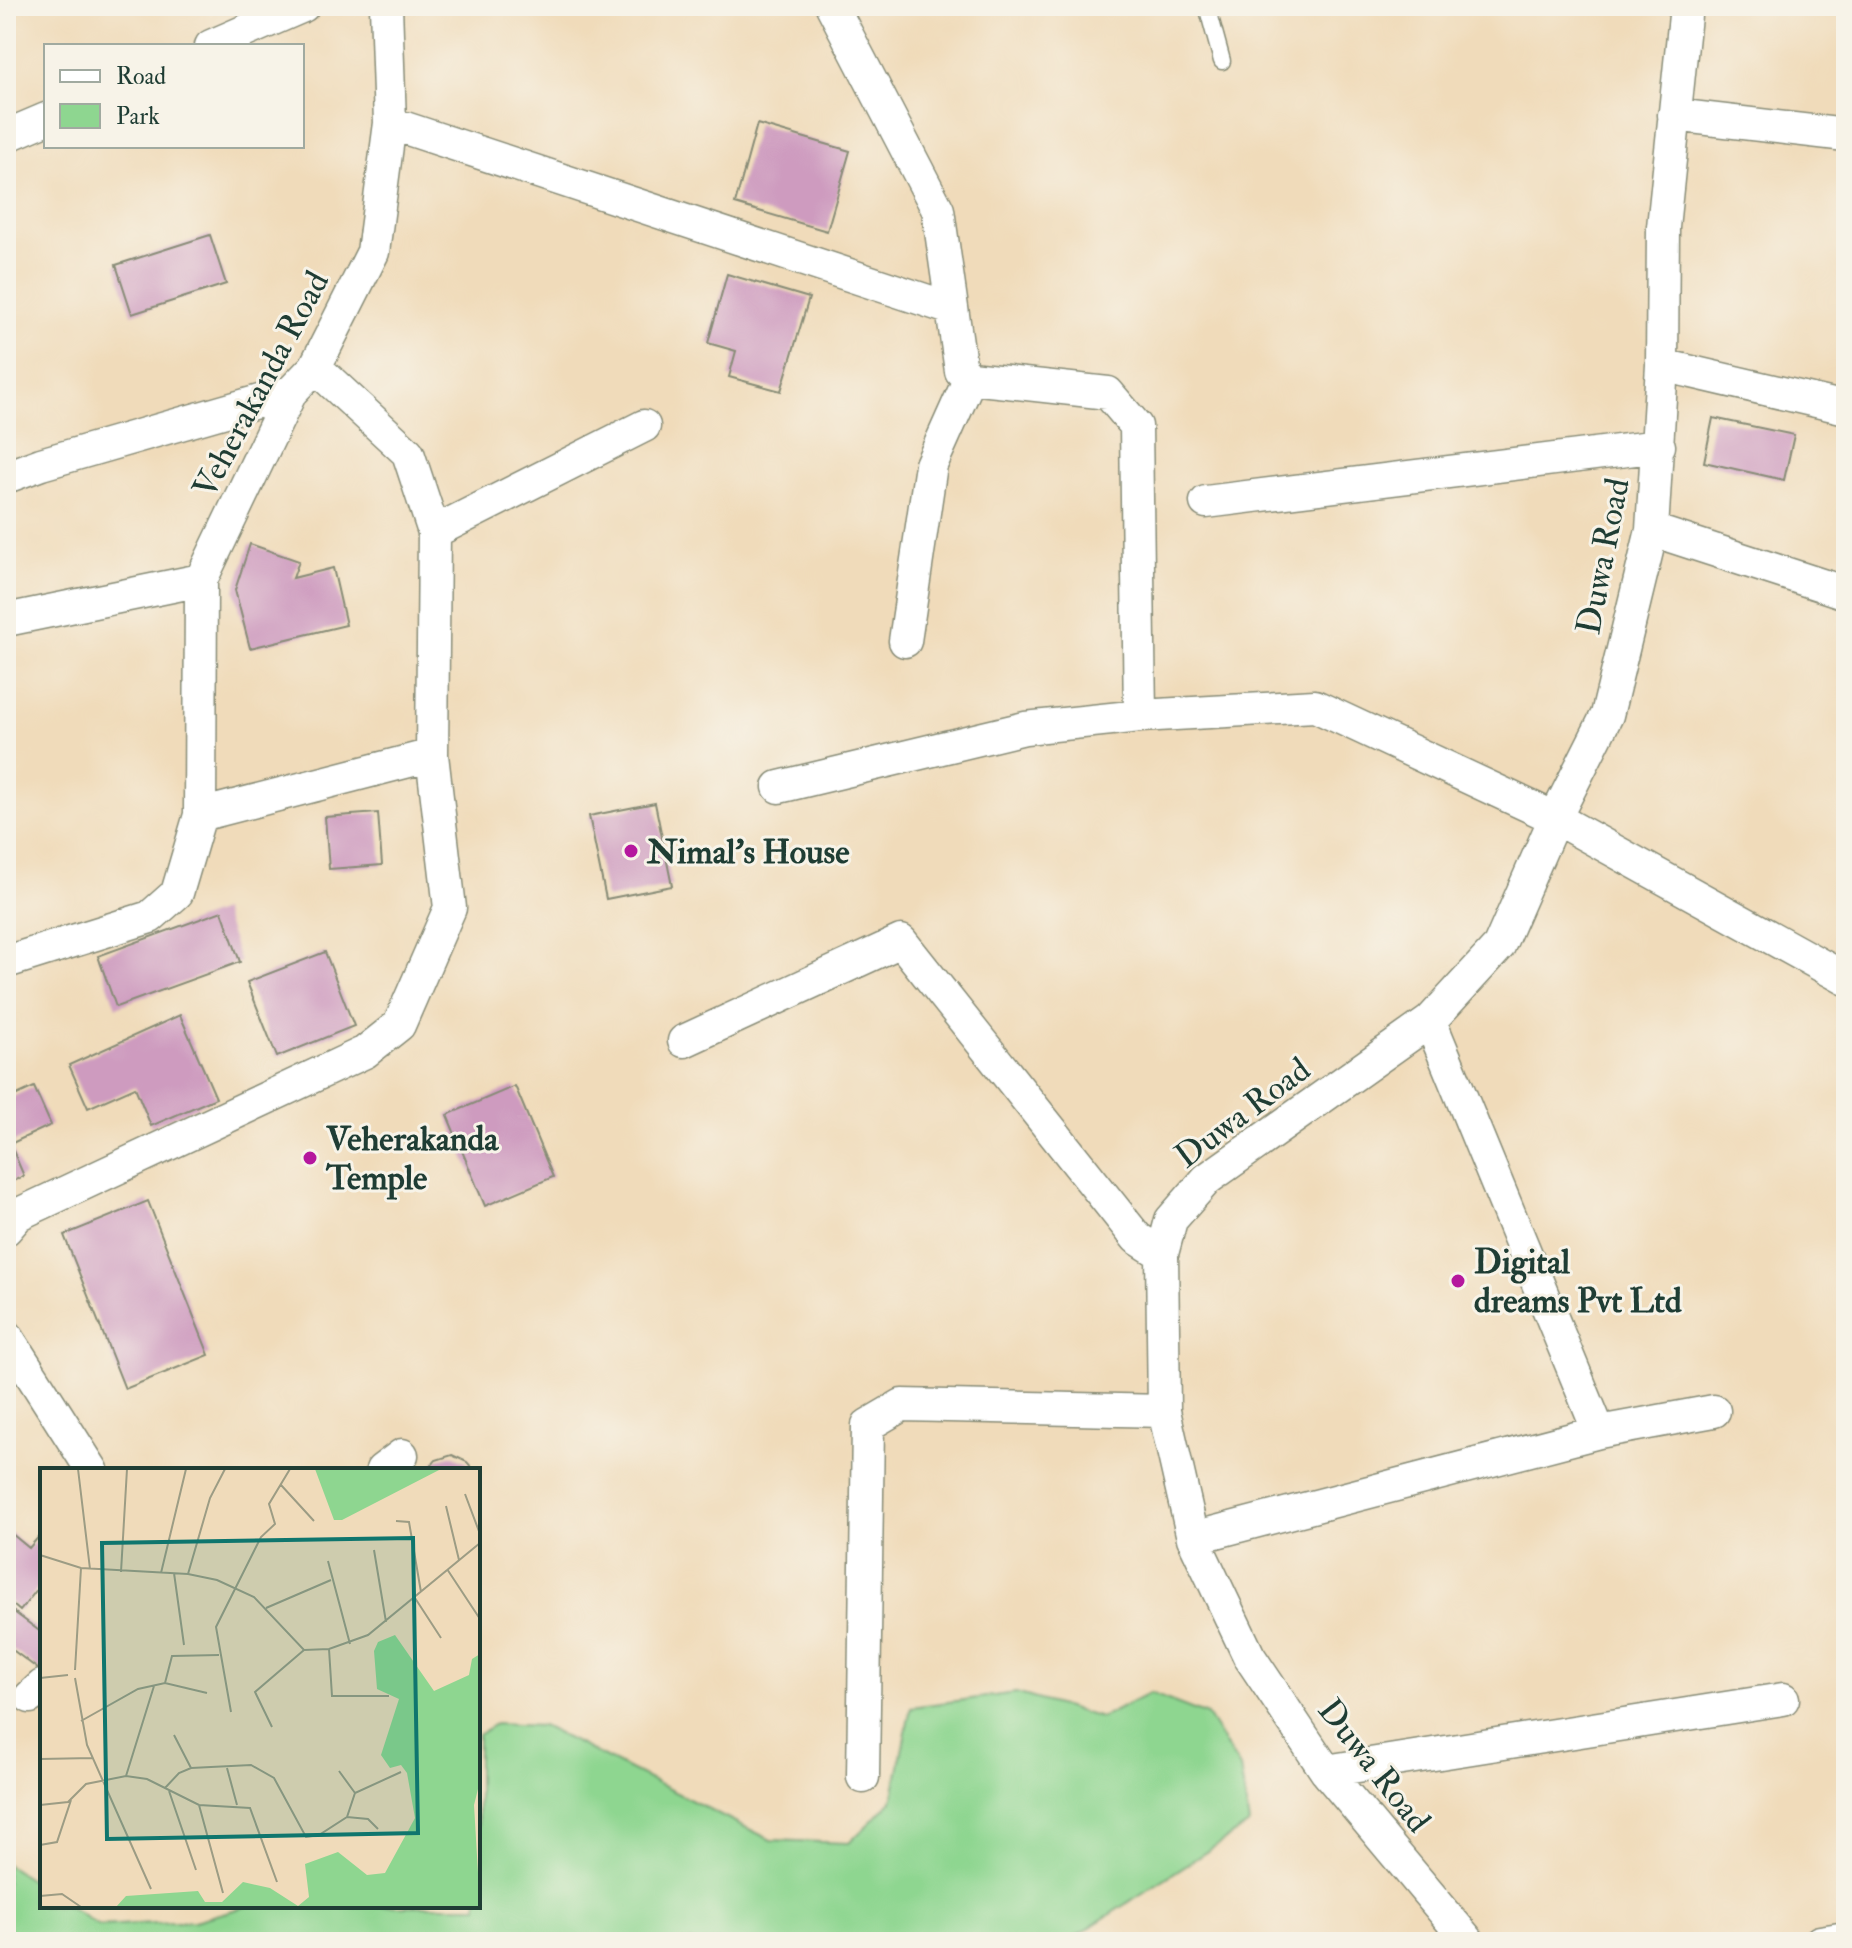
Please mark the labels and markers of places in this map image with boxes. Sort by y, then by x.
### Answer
place label: Nimal's House [646,831,850,874]
marker: Nimal's House [622,842,640,860]
place label: Veherakanda Temple [325,1118,499,1200]
marker: Veherakanda Temple [301,1149,319,1167]
place label: Digital dreams Pvt Ltd [1474,1241,1682,1323]
marker: Digital dreams Pvt Ltd [1449,1272,1467,1290]

